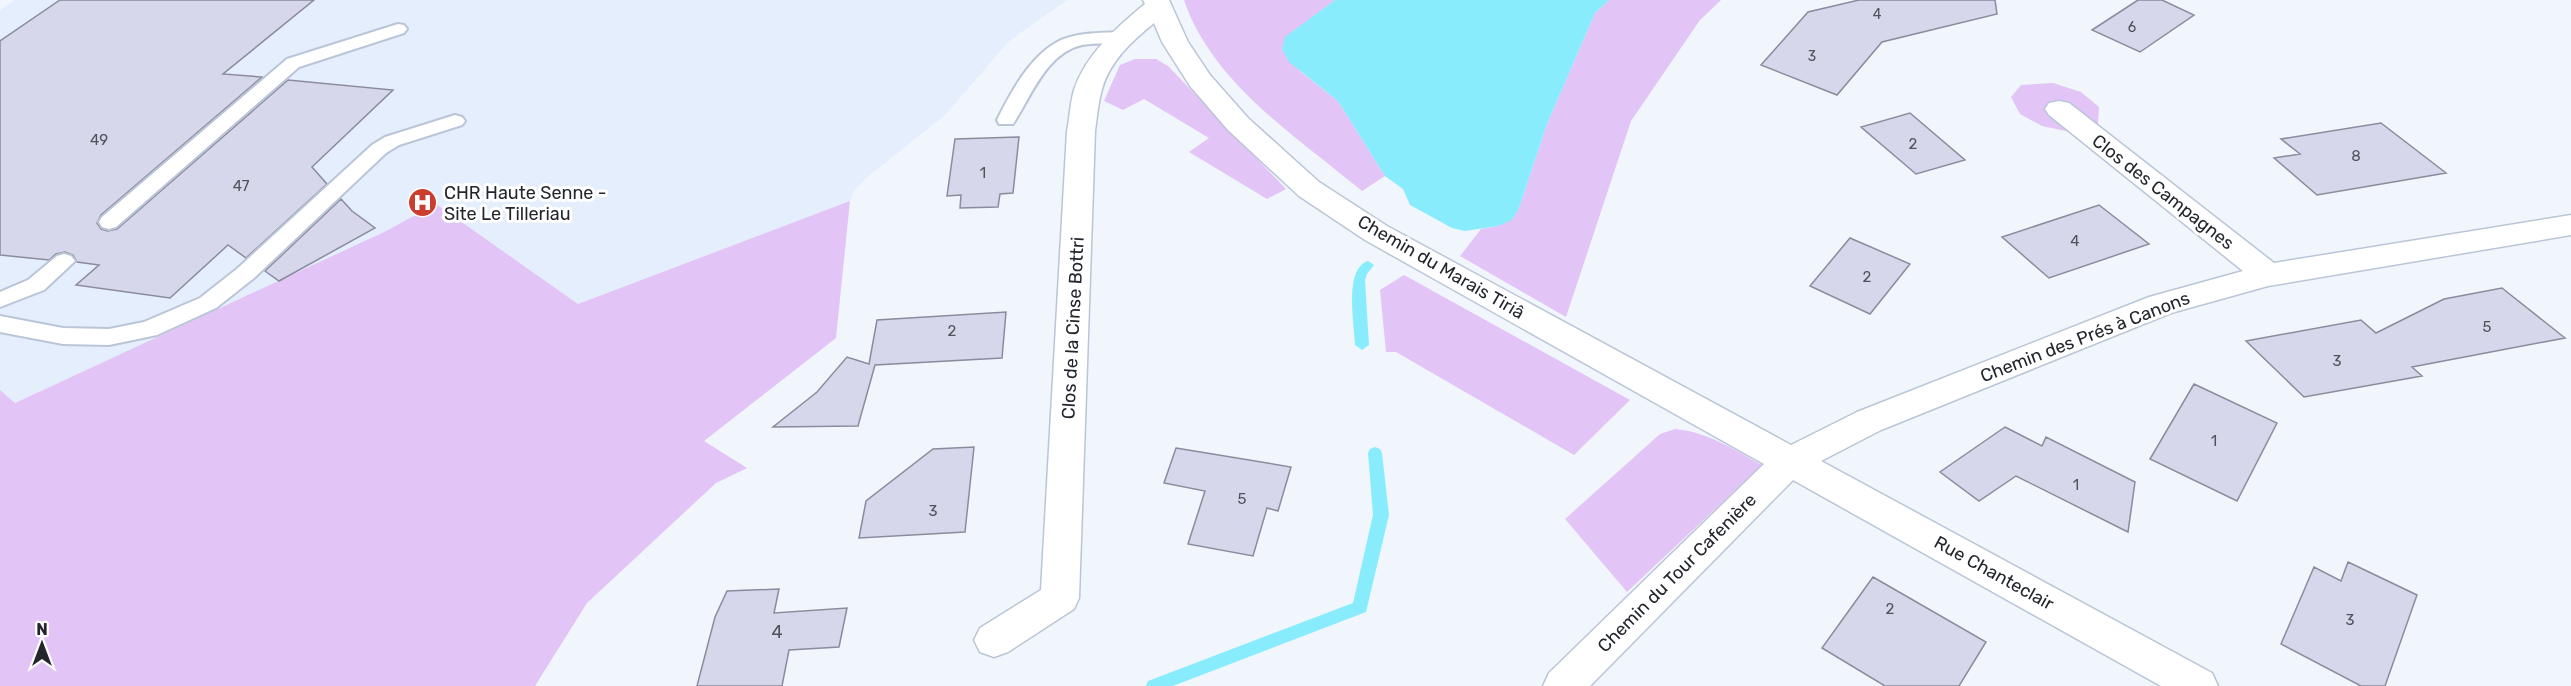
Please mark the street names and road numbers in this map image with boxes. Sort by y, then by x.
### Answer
street label: Clos des Campagnes [2088,130,2238,254]
street label: Chemin du Marais Tiriâ [1354,210,1528,324]
street label: Clos de la Cinse Bottri [1057,236,1089,420]
street label: Chemin des Prés à Canons [1977,287,2193,387]
street label: Chemin du Tour Cafenière [1593,489,1761,657]
street label: Rue Chanteclair [1930,531,2058,615]

